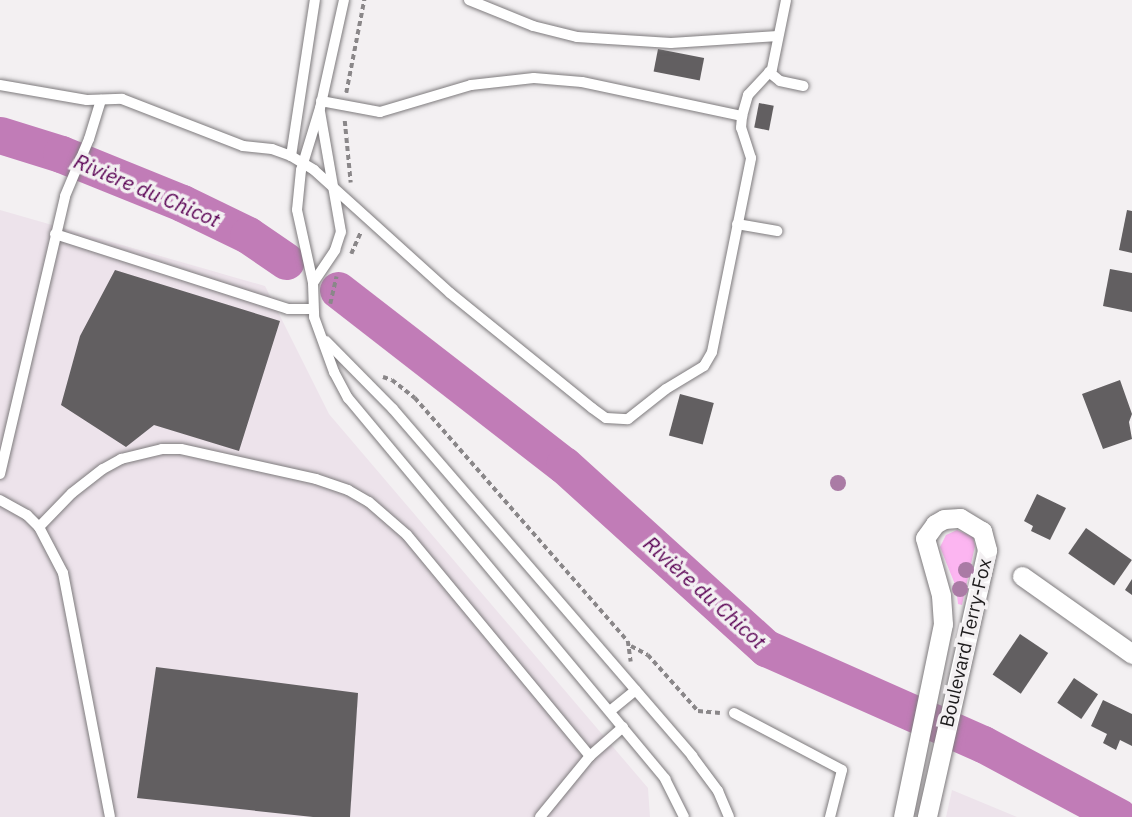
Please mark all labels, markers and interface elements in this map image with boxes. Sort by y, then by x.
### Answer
water label: Rivière du Chicot [70,148,224,232]
water label: Rivière du Chicot [639,531,771,653]
street label: Boulevard Terry-Fox [936,557,996,729]

